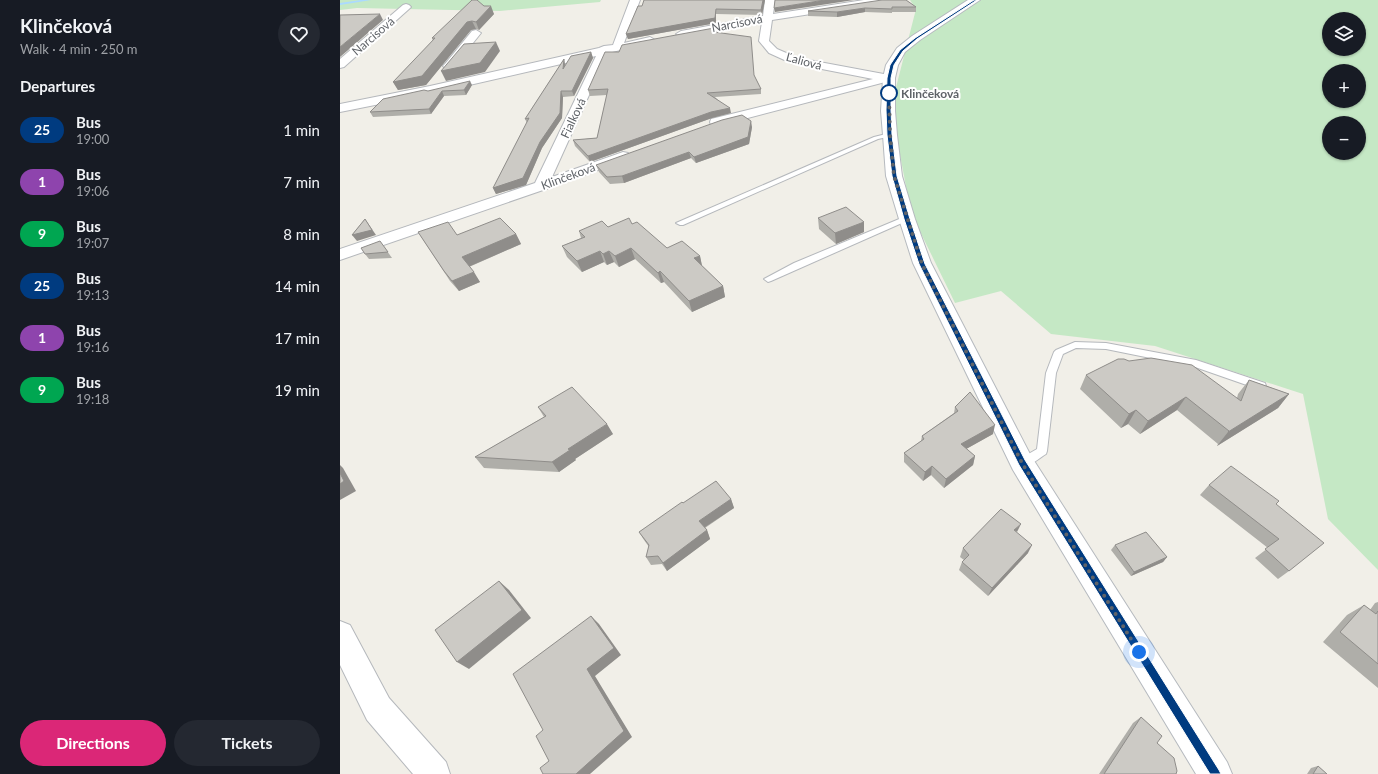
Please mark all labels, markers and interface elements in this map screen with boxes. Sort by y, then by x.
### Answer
street label: Narcisová [710,11,764,35]
map controls [1322,12,1366,160]
button: layers [1322,12,1366,56]
button: heart [278,13,320,55]
street label: Narcisová [349,13,397,59]
text: Klinčeková [20,14,112,37]
text: Walk · 4 min · 250 m [20,41,138,57]
street label: Ľaliová [784,49,824,73]
button: + [1322,64,1366,108]
text: Departures [20,77,95,95]
marker: Klinčeková [880,84,898,102]
place label: Klinčeková [901,86,959,101]
street label: Fialková [557,95,589,141]
text: Bus [76,113,101,131]
button: − [1322,116,1366,160]
text: 25 [34,121,50,138]
text: 1 min [283,121,320,139]
text: 19:00 [76,131,109,147]
street label: Klinčeková [539,159,597,193]
text: Bus [76,165,101,183]
text: 1 [38,173,46,190]
text: 7 min [283,173,320,191]
text: 19:06 [76,183,109,199]
text: Bus [76,217,101,235]
text: 9 [38,225,46,242]
text: 8 min [283,225,320,243]
text: 19:07 [76,235,109,251]
text: Bus [76,269,101,287]
text: 25 [34,277,50,294]
text: 14 min [274,277,320,295]
text: 19:13 [76,287,109,303]
text: Bus [76,321,101,339]
text: 1 [38,329,46,346]
text: 17 min [274,329,320,347]
text: 19:16 [76,339,109,355]
text: Bus [76,373,101,391]
text: 9 [38,381,46,398]
text: 19 min [274,381,320,399]
text: 19:18 [76,391,109,407]
your location [1129,642,1149,662]
button: Directions [20,720,166,766]
button: Tickets [174,720,320,766]

